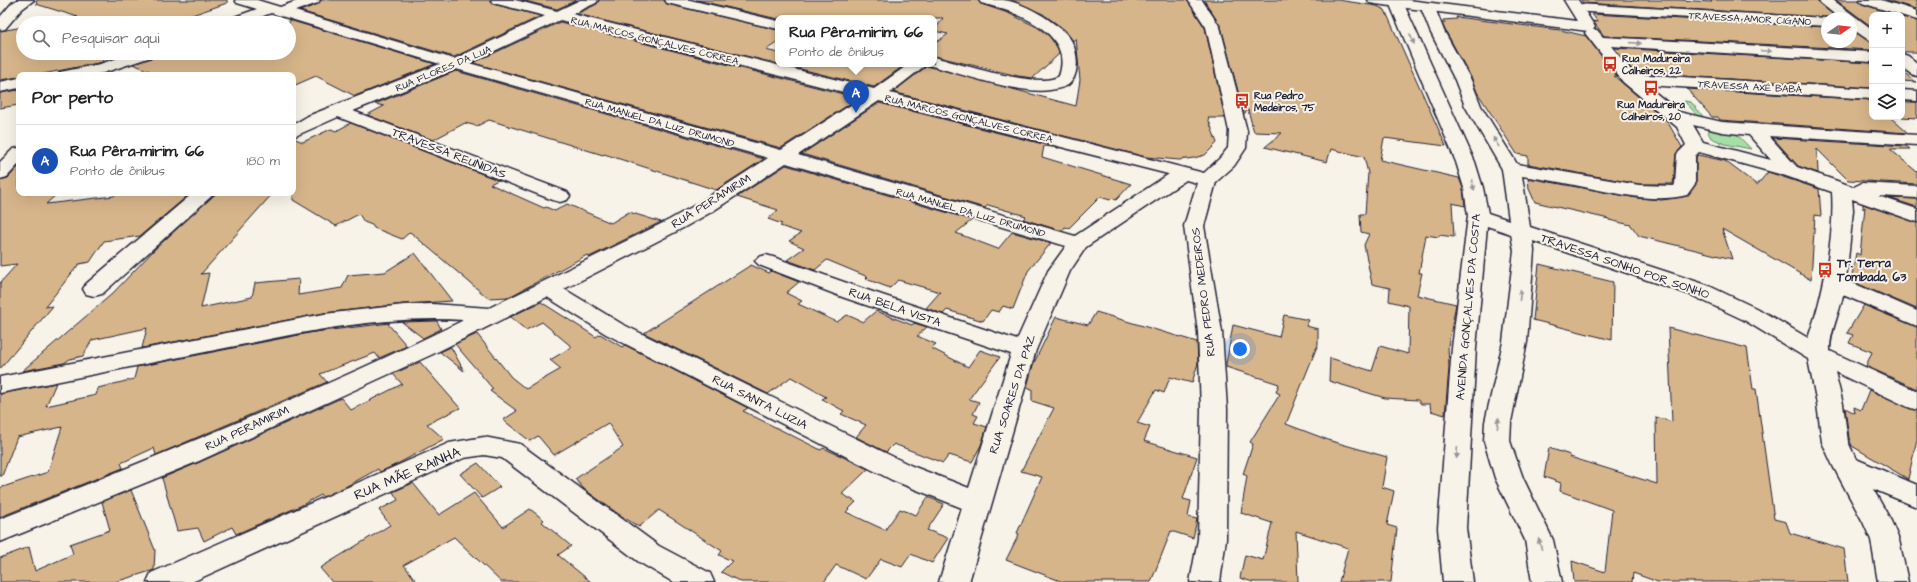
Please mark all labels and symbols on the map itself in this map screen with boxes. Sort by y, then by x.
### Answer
street label: TRAVESSA AMOR CIGANO [1688,9,1812,29]
north arrow [1821,12,1857,48]
street label: RUA MARCOS GONÇALVES CORREA [569,13,741,69]
one-way arrow [1409,34,1415,45]
one-way arrow [1630,40,1642,47]
street label: RUA FLORES DA LUA [393,42,494,95]
one-way arrow [1760,48,1772,55]
place label: Rua Madureira Calheiros, 22 [1622,52,1691,78]
bus stop icon: Rua Madureira Calheiros, 22 [1601,55,1619,73]
street label: TRAVESSA AXÉ BABÁ [1697,77,1803,97]
bus stop icon: Rua Madureira Calheiros, 20 [1642,79,1660,97]
pin: A [843,80,869,113]
place label: Rua Pedro Medeiros, 75 [1254,89,1316,115]
street label: RUA MARCOS GONÇALVES CORREA [883,91,1055,147]
bus stop icon: Rua Pedro Medeiros, 75 [1233,92,1251,110]
street label: RUA MANUEL DA LUZ DRUMOND [583,95,737,151]
place label: Rua Madureira Calheiros, 20 [1617,98,1686,124]
street label: TRAVESSA REUNIDAS [389,124,509,183]
one-way arrow [1492,136,1499,148]
street label: RUA PERAMIRIM [668,170,754,233]
one-way arrow [1470,178,1476,191]
street label: RUA MANUEL DA LUZ DRUMOND [894,185,1048,241]
street label: AVENIDA GONÇALVES DA COSTA [1452,213,1485,401]
street label: RUA PEDRO MEDEIROS [1187,226,1220,357]
street label: TRAVESSA SONHO POR SONHO [1538,230,1711,303]
place label: Tr. Terra Tombada, 63 [1836,255,1907,286]
bus stop icon: Tr. Terra Tombada, 63 [1816,261,1834,279]
street label: RUA BELA VISTA [846,284,943,331]
one-way arrow [1516,289,1523,301]
street label: RUA SOARES DA PAZ [985,332,1040,456]
your location [1230,339,1250,359]
street label: RUA SANTA LUZIA [709,371,811,434]
street label: RUA PERAMIRIM [202,402,292,455]
one-way arrow [1495,417,1501,429]
street label: RUA MÃE RAINHA [351,442,464,505]
one-way arrow [1453,447,1460,459]
one-way arrow [1537,537,1543,549]

